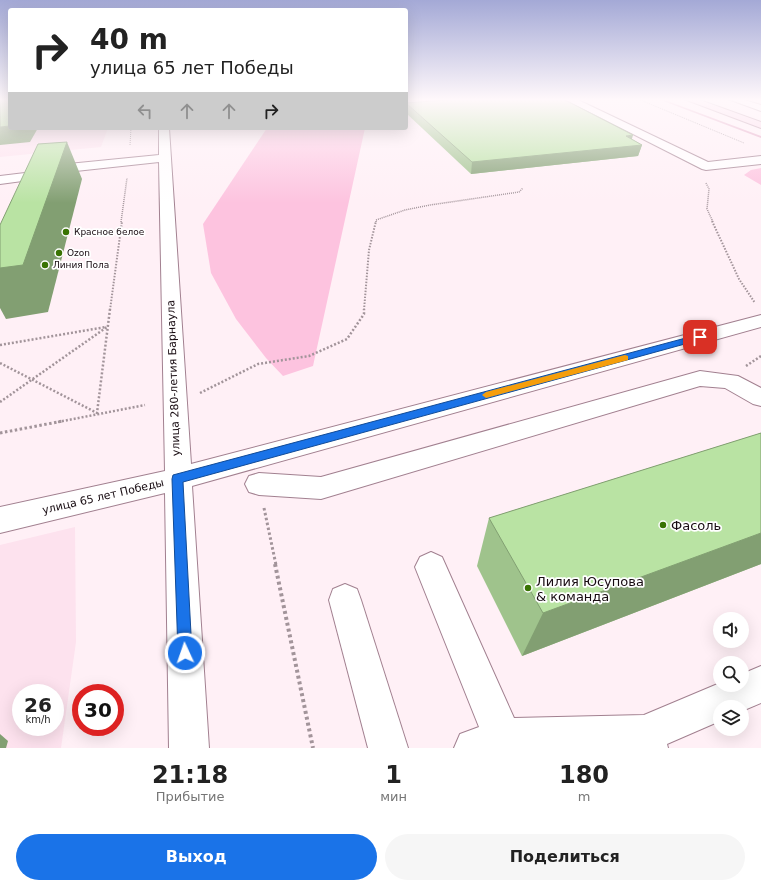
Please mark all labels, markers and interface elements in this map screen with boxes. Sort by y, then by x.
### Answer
text: 40 m [90,23,168,56]
icon: right [24,24,76,76]
text: улица 65 лет Победы [90,57,294,78]
icon: left [134,100,156,122]
icon: ahead [176,100,198,122]
icon: ahead [218,100,240,122]
icon: right [260,100,282,122]
marker: Красное белое [61,227,71,237]
place label: Красное белое [74,227,145,237]
marker: Ozon [54,248,64,258]
place label: Ozon [67,248,90,258]
marker: Линия Пола [40,260,50,270]
place label: Линия Пола [53,260,109,270]
street label: улица 280-летия Барнаула [164,300,183,456]
pin [683,320,717,354]
icon: arrive [689,326,711,348]
street label: улица 65 лет Победы [41,476,165,517]
place label: Фасоль [671,518,721,533]
marker: Фасоль [658,520,668,530]
place label: Лилия Юсупова & команда [536,574,644,604]
marker: Лилия Юсупова & команда [523,583,533,593]
map controls [713,612,749,736]
button: sound [713,612,749,648]
position arrow [164,632,206,674]
button: search [713,656,749,692]
speed limit sign: 30 [72,684,124,736]
text: 26 [24,693,52,717]
button: layers [713,700,749,736]
text: km/h [25,714,51,725]
text: 21:18 [152,761,228,789]
text: 1 [385,761,402,789]
text: 180 [559,761,609,789]
text: Прибытие [156,789,225,804]
text: мин [380,789,407,804]
text: m [578,789,590,804]
button: Выход [16,834,377,880]
button: Поделиться [385,834,745,880]

